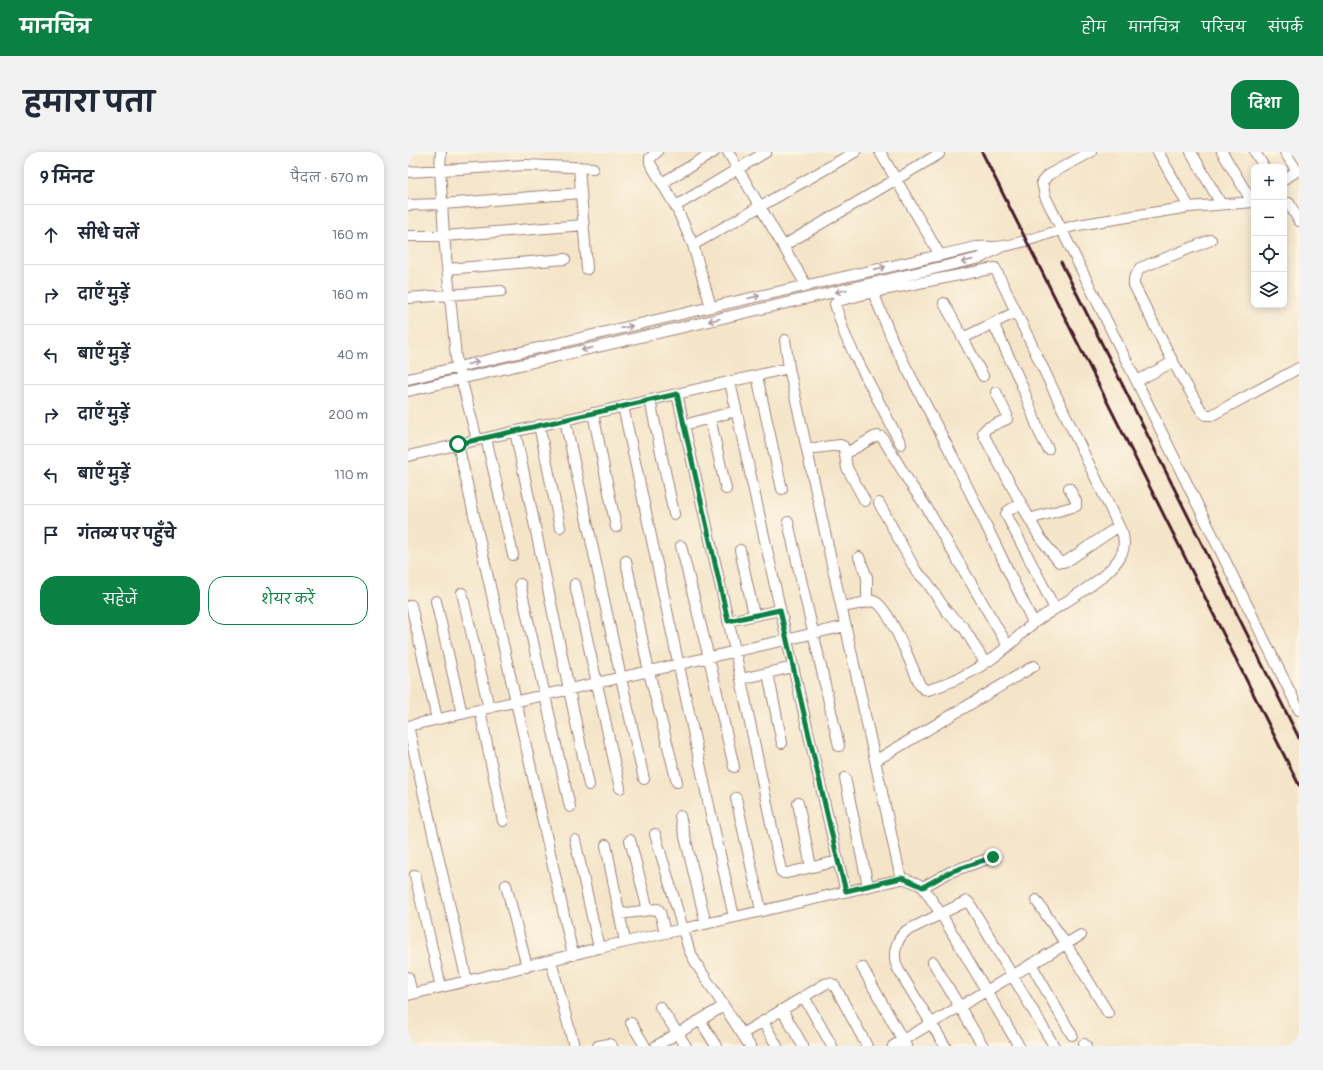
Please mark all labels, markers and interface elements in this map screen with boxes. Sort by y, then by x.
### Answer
text: मानचित्र [20,15,91,39]
text: होम [1082,19,1106,36]
text: मानचित्र [1128,19,1180,36]
text: परिचय [1202,19,1246,36]
text: संपर्क [1268,19,1303,36]
button: दिशा [1231,80,1299,129]
text: हमारा पता [24,86,155,121]
map controls [1251,164,1287,308]
button: + [1251,164,1287,200]
text: 9 मिनट [40,167,94,188]
text: पैदल · 670 m [291,170,368,186]
button: − [1251,200,1287,236]
icon: ahead [40,224,62,246]
text: सीधे चलें [78,225,139,244]
text: 160 m [332,227,368,243]
button: locate [1251,236,1287,272]
one-way arrow [961,258,974,266]
one-way arrow [873,264,886,272]
button: layers [1251,272,1287,308]
icon: right [40,284,62,306]
text: दाएँ मुड़ें [78,285,130,304]
text: 160 m [332,287,368,303]
one-way arrow [834,287,847,295]
one-way arrow [747,293,760,300]
one-way arrow [708,317,721,325]
one-way arrow [620,323,633,331]
icon: left [40,344,62,366]
text: बाएँ मुड़ें [78,345,130,364]
one-way arrow [581,346,594,354]
text: 40 m [337,347,368,363]
one-way arrow [466,359,479,367]
icon: right [40,404,62,426]
text: दाएँ मुड़ें [78,405,130,424]
text: 200 m [329,407,368,423]
route start [449,435,467,453]
icon: left [40,464,62,486]
text: बाएँ मुड़ें [78,465,130,484]
text: 110 m [335,467,368,483]
icon: arrive [40,524,62,546]
text: गंतव्य पर पहुँचे [78,525,176,544]
button: सहेजें [40,576,200,625]
button: शेयर करें [208,576,368,625]
route end [984,848,1002,866]

